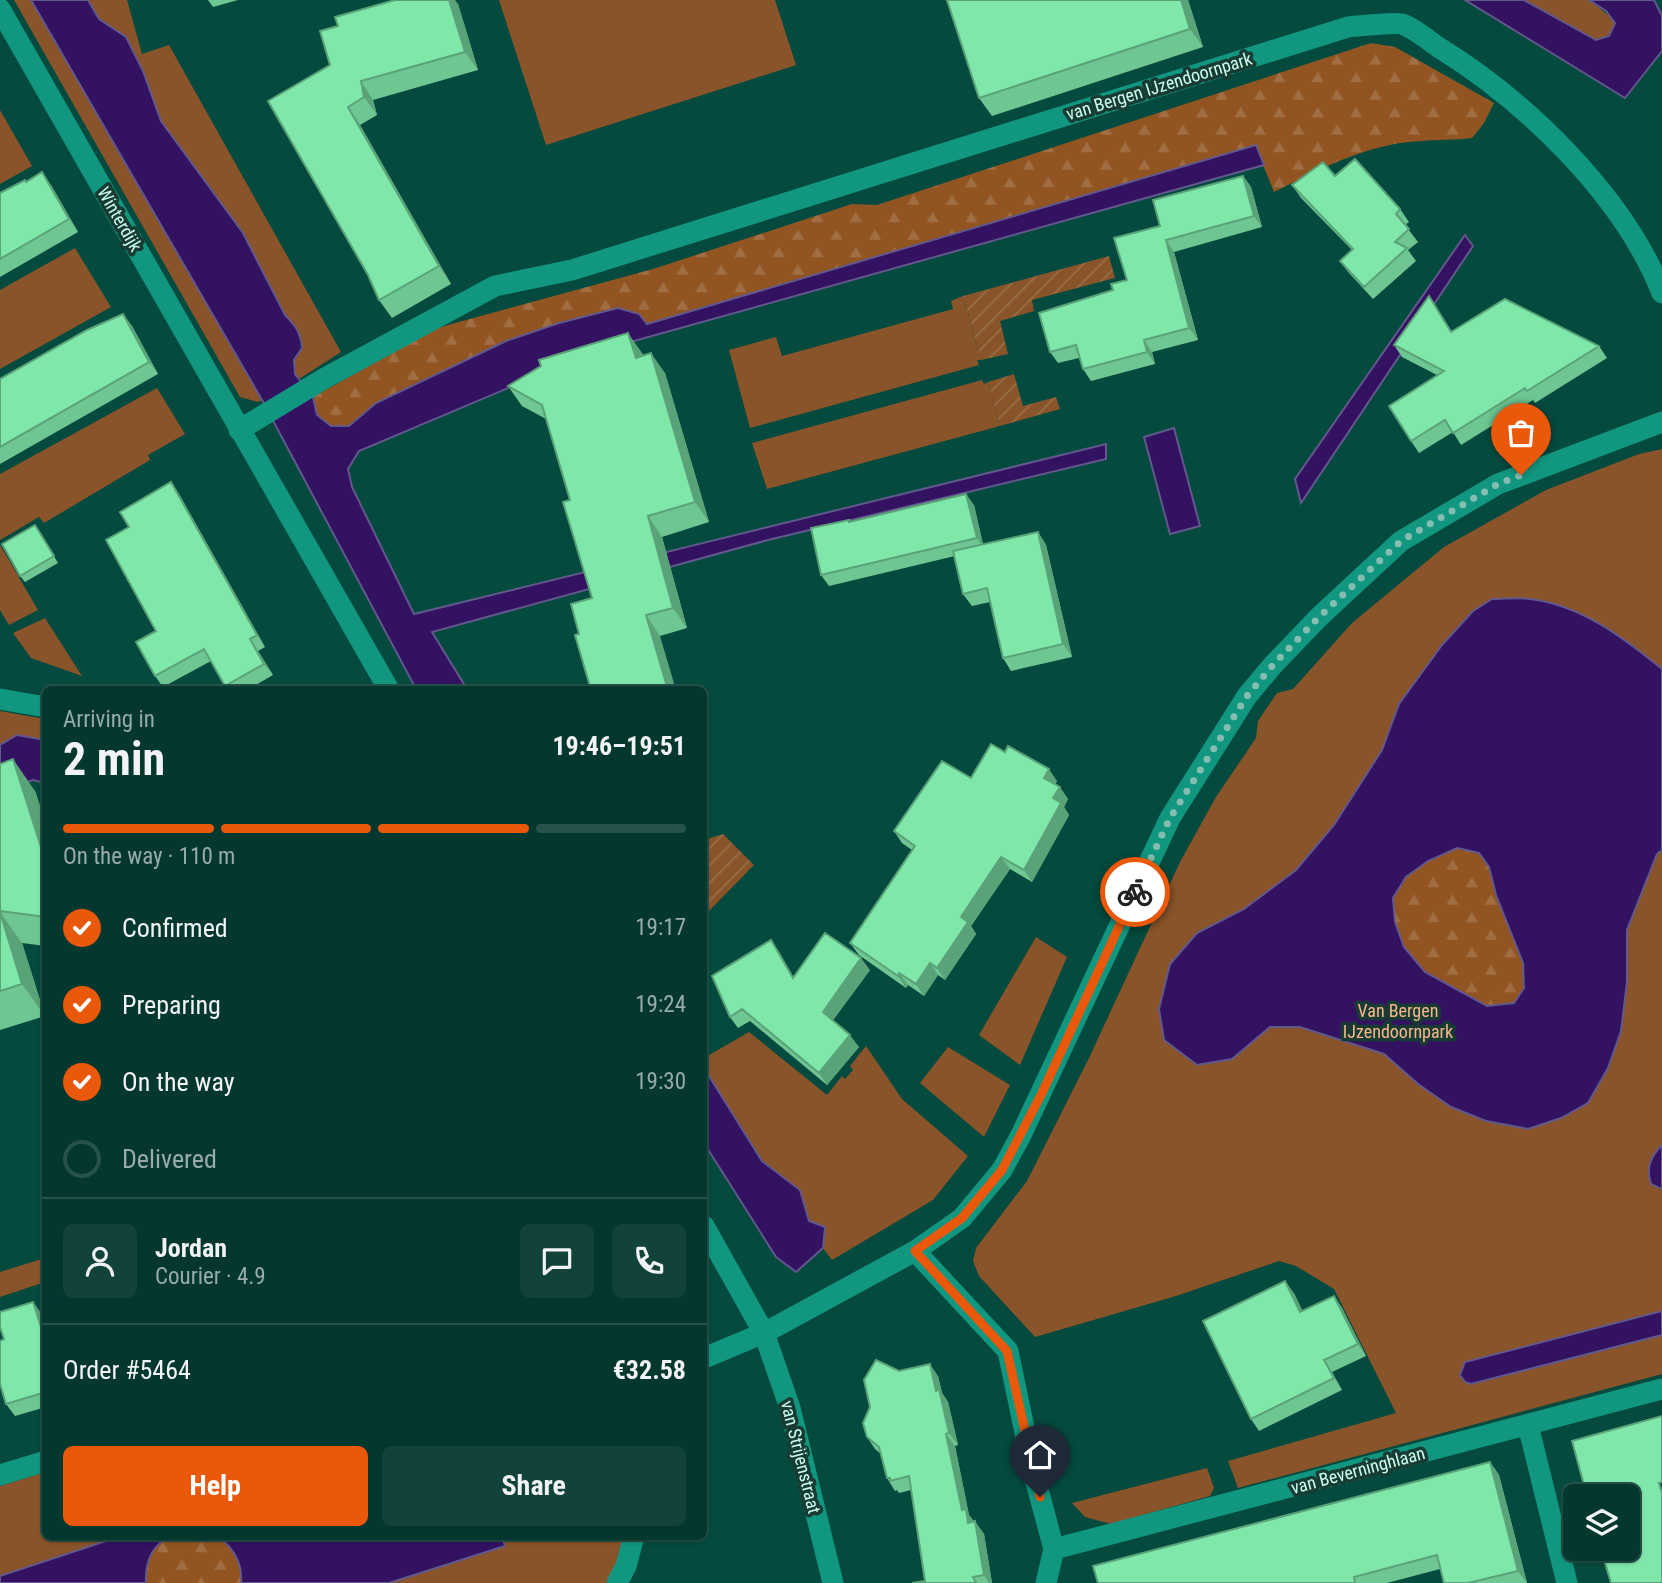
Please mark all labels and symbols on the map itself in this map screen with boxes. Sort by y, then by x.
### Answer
street label: van Bergen IJzendoornpark [1064,48,1254,124]
street label: Winterdijk [93,183,147,255]
pin [1491,403,1551,475]
courier [1100,857,1170,927]
park label: Van Bergen IJzendoornpark [1343,1000,1453,1042]
street label: van Strijenstraat [777,1398,825,1516]
pin [1010,1425,1070,1497]
street label: van Beverninghlaan [1289,1442,1427,1498]

